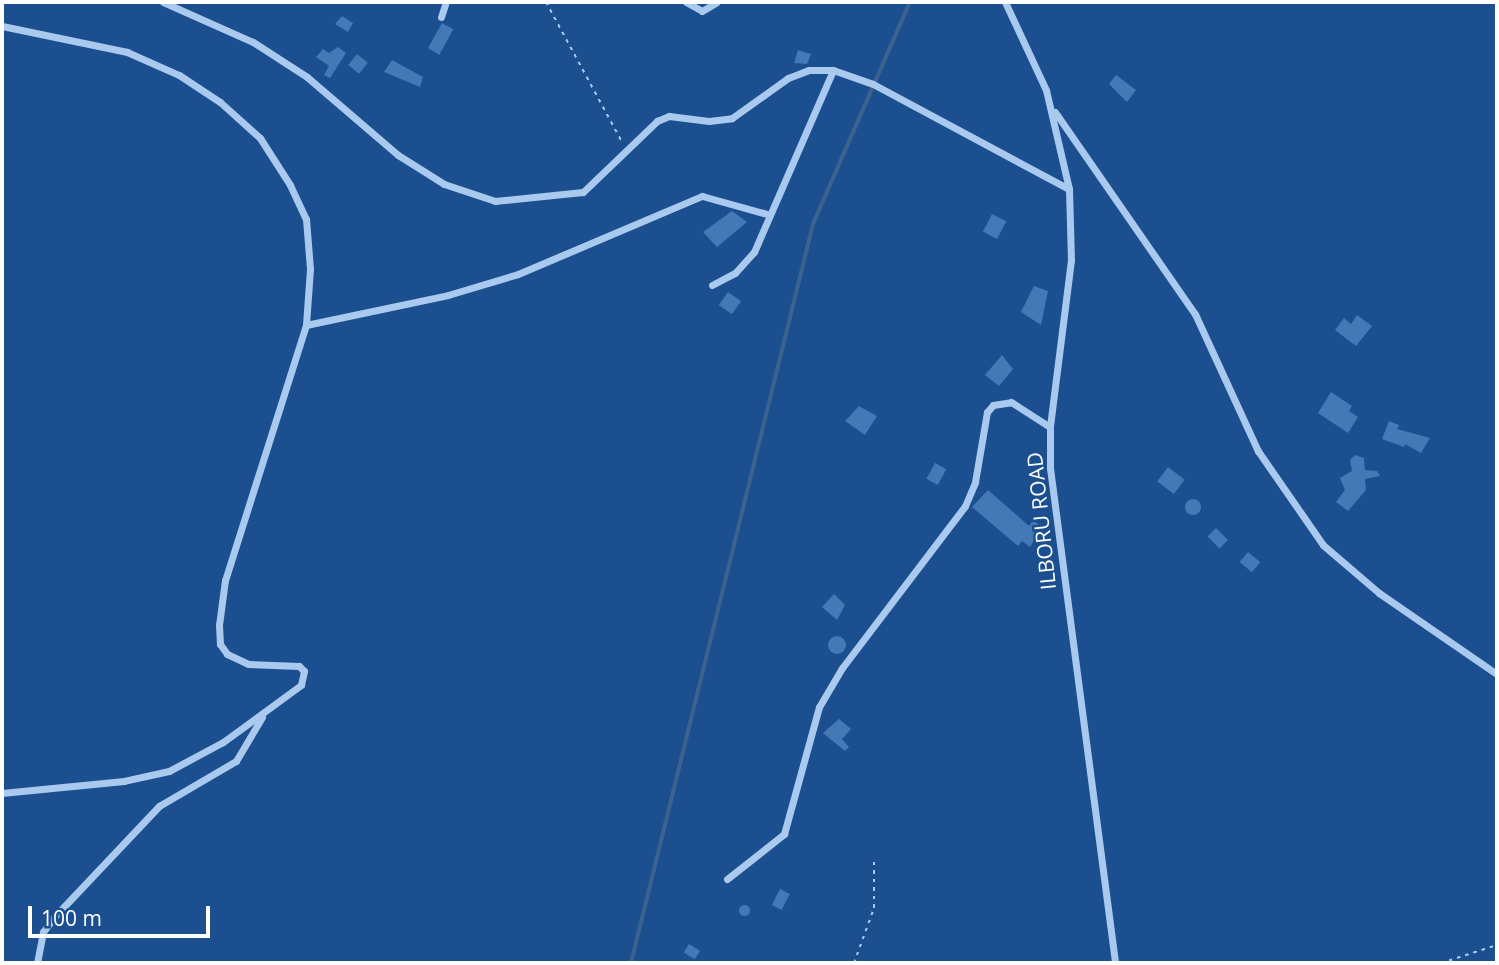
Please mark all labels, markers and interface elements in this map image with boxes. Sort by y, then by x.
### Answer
street label: ILBORU ROAD [1021,451,1061,591]
scale bar [32,892,214,936]
text: 100 m [41,904,102,932]

